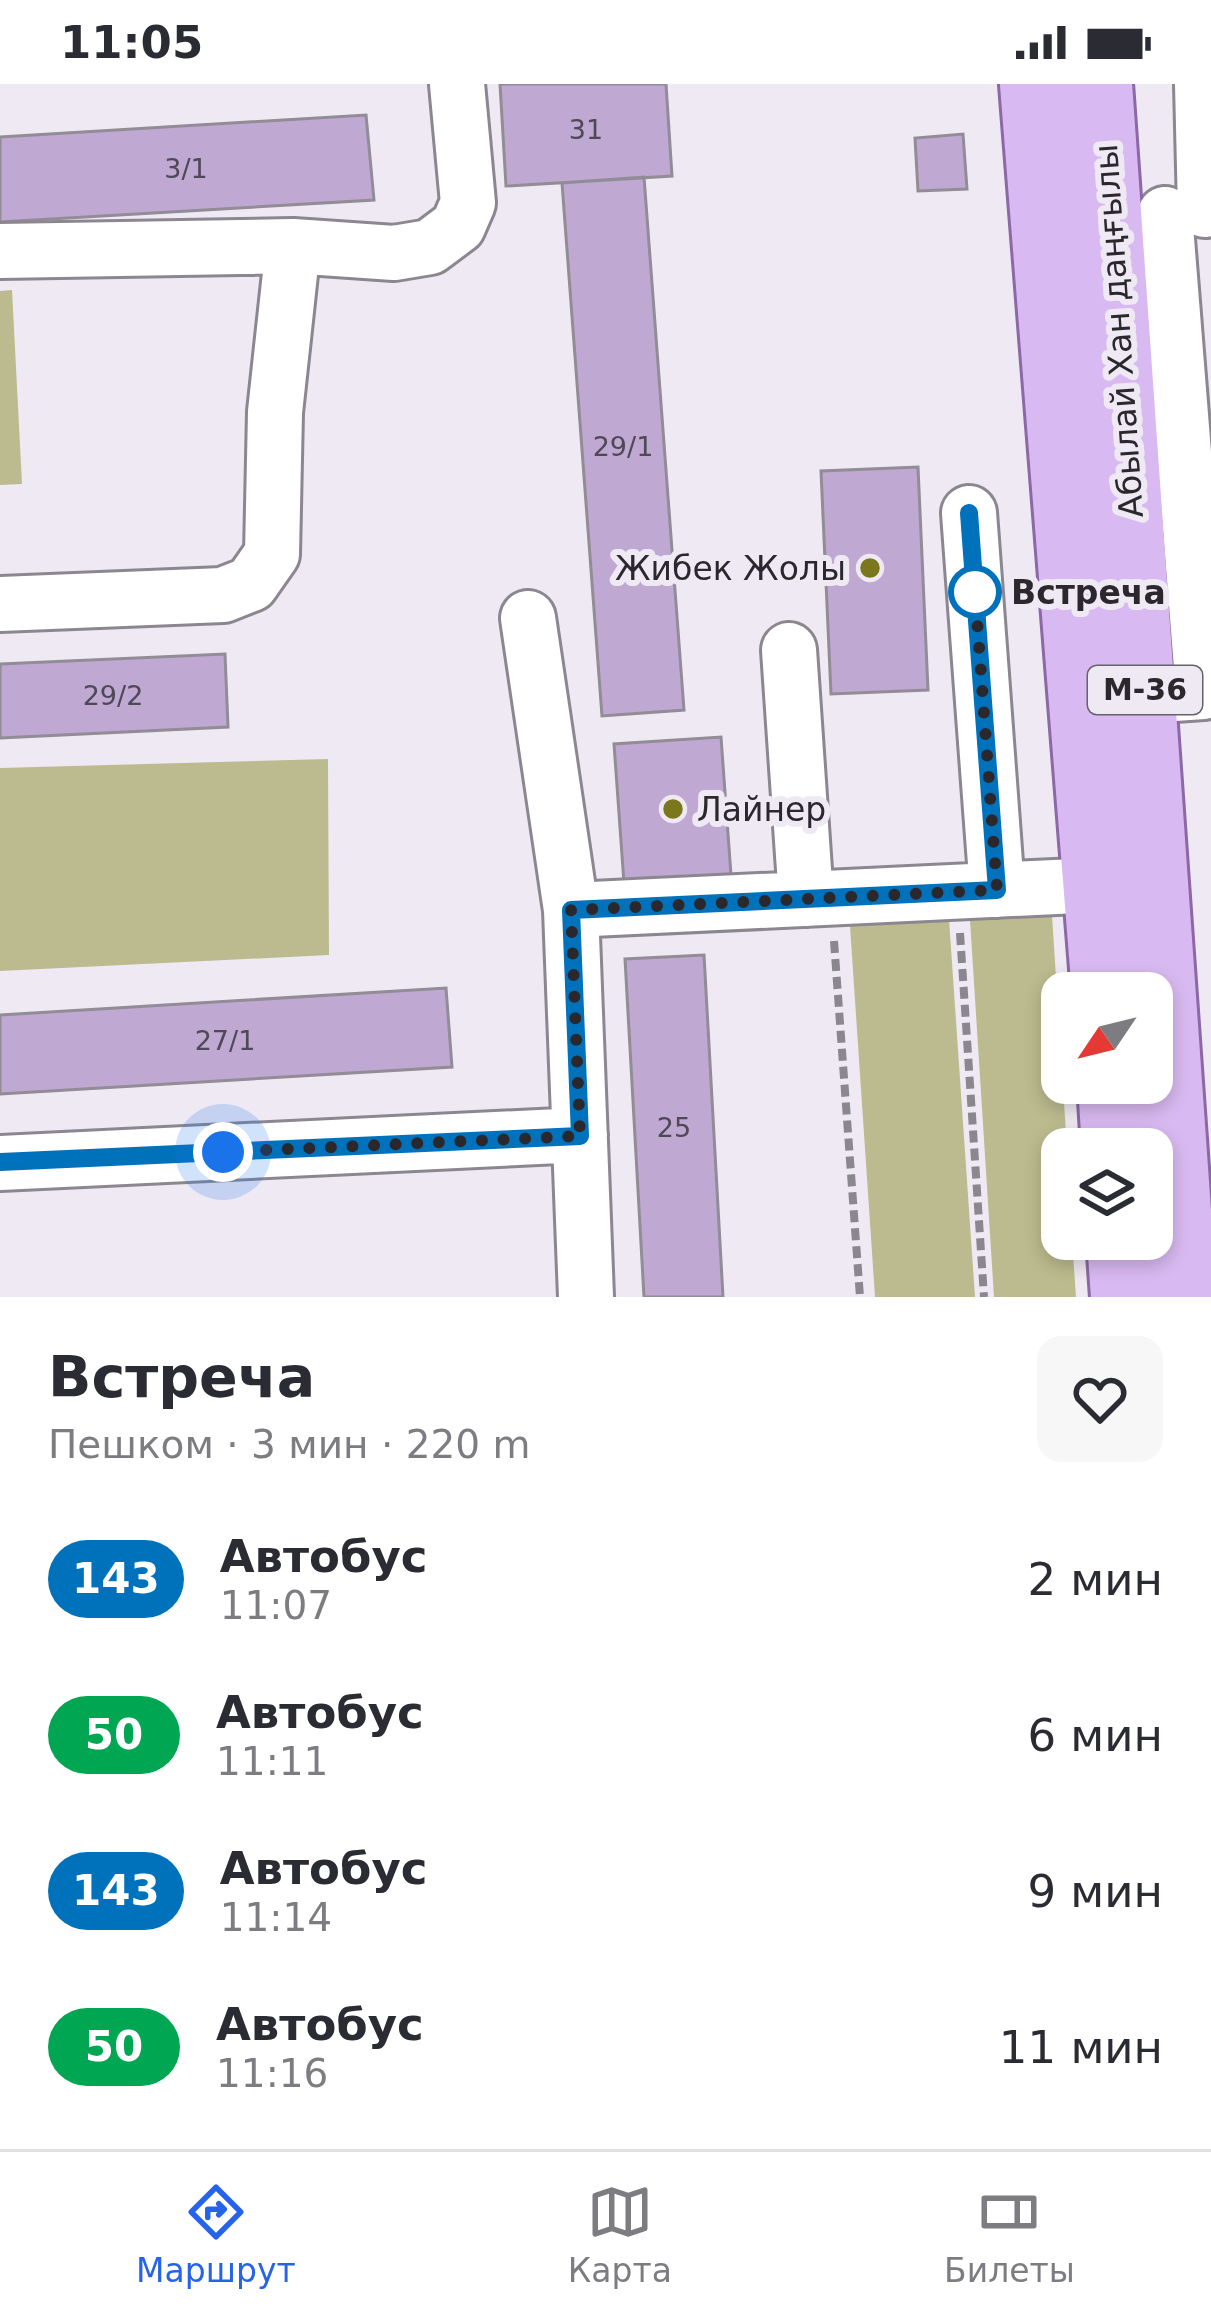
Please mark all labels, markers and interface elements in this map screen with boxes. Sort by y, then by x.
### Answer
text: 11:05 [60,16,203,69]
house number: 31 [569,114,603,145]
street label: Абылай Хан даңғылы [1086,143,1151,519]
house number: 3/1 [164,153,208,184]
house number: 29/1 [593,431,653,462]
place label: Жибек Жолы [615,549,846,588]
marker: Жибек Жолы [857,555,883,581]
marker: Встреча [950,567,1000,617]
place label: Встреча [1011,573,1166,612]
road number: M-36 [1088,666,1202,714]
house number: 29/2 [83,680,143,711]
place label: Лайнер [697,790,826,829]
marker: Лайнер [660,796,686,822]
north arrow [1041,972,1173,1104]
map controls [1041,972,1173,1260]
house number: 27/1 [195,1025,255,1056]
house number: 25 [657,1112,691,1143]
your location [193,1122,253,1182]
button: layers [1041,1128,1173,1260]
button: heart [1037,1336,1163,1462]
text: Встреча [48,1344,315,1410]
text: Пешком · 3 мин · 220 m [48,1422,531,1467]
text: Автобус [220,1530,427,1583]
text: 2 мин [1027,1553,1163,1606]
text: 143 [72,1554,160,1603]
text: 11:07 [220,1583,332,1628]
text: Автобус [216,1686,424,1739]
text: 6 мин [1027,1709,1163,1762]
text: 50 [85,1710,143,1759]
text: 11:11 [216,1739,328,1784]
text: Автобус [220,1842,427,1895]
text: 9 мин [1027,1865,1163,1918]
text: 143 [72,1866,160,1915]
text: 11:14 [220,1895,332,1940]
text: Автобус [216,1998,424,2051]
text: 11 мин [999,2021,1163,2074]
text: 50 [85,2022,143,2071]
text: 11:16 [216,2051,328,2096]
tab: Маршрут [136,2179,296,2290]
tab: Карта [568,2179,672,2290]
tab: Билеты [944,2179,1075,2290]

